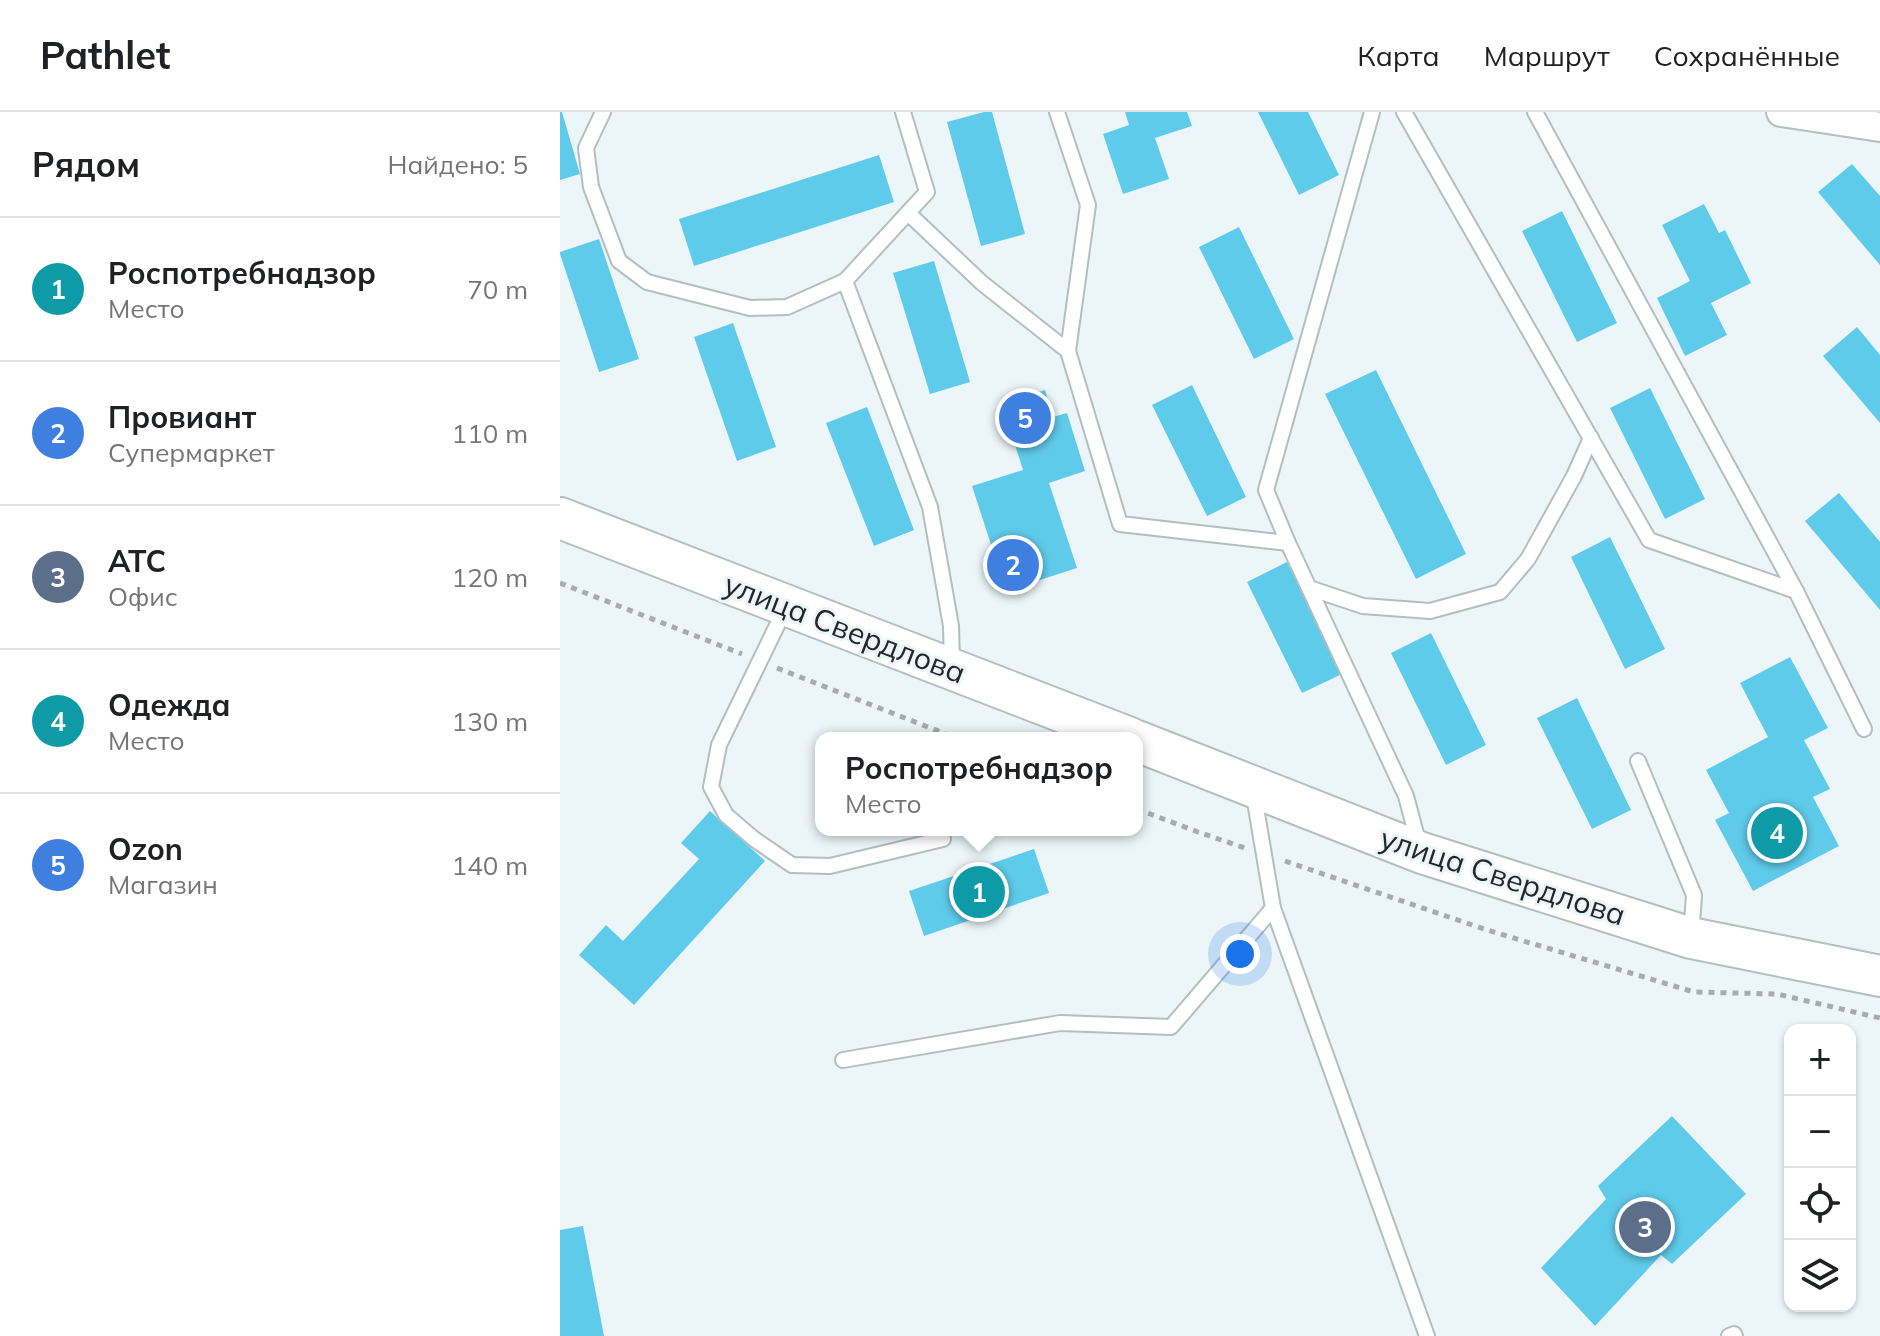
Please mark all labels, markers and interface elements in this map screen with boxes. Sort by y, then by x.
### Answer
text: Pathlet [40,31,170,79]
text: Карта [1357,38,1440,73]
text: Маршрут [1484,38,1610,73]
text: Сохранённые [1654,38,1840,73]
text: Рядом [32,143,140,186]
text: Найдено: 5 [388,148,528,181]
text: Роспотребнадзор [108,254,376,292]
text: 1 [50,273,66,306]
text: 70 m [467,273,528,306]
text: Место [108,292,185,325]
pin: 5 [999,388,1051,448]
text: Провиант [108,398,256,436]
text: 2 [50,417,66,450]
text: 110 m [452,417,528,450]
text: Супермаркет [108,436,275,469]
pin: 2 [987,535,1039,595]
text: АТС [108,542,166,580]
text: 3 [50,561,66,594]
text: 120 m [452,561,528,594]
street label: улица Свердлова [719,564,971,692]
text: Офис [108,580,178,613]
text: Одежда [108,686,231,724]
text: 4 [50,705,66,738]
text: 130 m [452,705,528,738]
text: Место [108,724,185,757]
popup [815,732,1143,836]
text: Роспотребнадзор [845,749,1113,787]
text: Место [845,787,922,820]
pin: 4 [1751,803,1803,863]
street label: улица Свердлова [1376,818,1630,934]
text: Ozon [108,830,183,868]
text: 5 [50,849,66,882]
text: 140 m [452,849,528,882]
pin: 1 [953,862,1005,922]
text: Магазин [108,868,218,901]
your location [1220,934,1260,974]
map controls [1784,1024,1856,1312]
button: + [1784,1024,1856,1096]
button: − [1784,1096,1856,1168]
button: locate [1784,1168,1856,1240]
pin: 3 [1619,1197,1671,1257]
button: layers [1784,1240,1856,1312]

